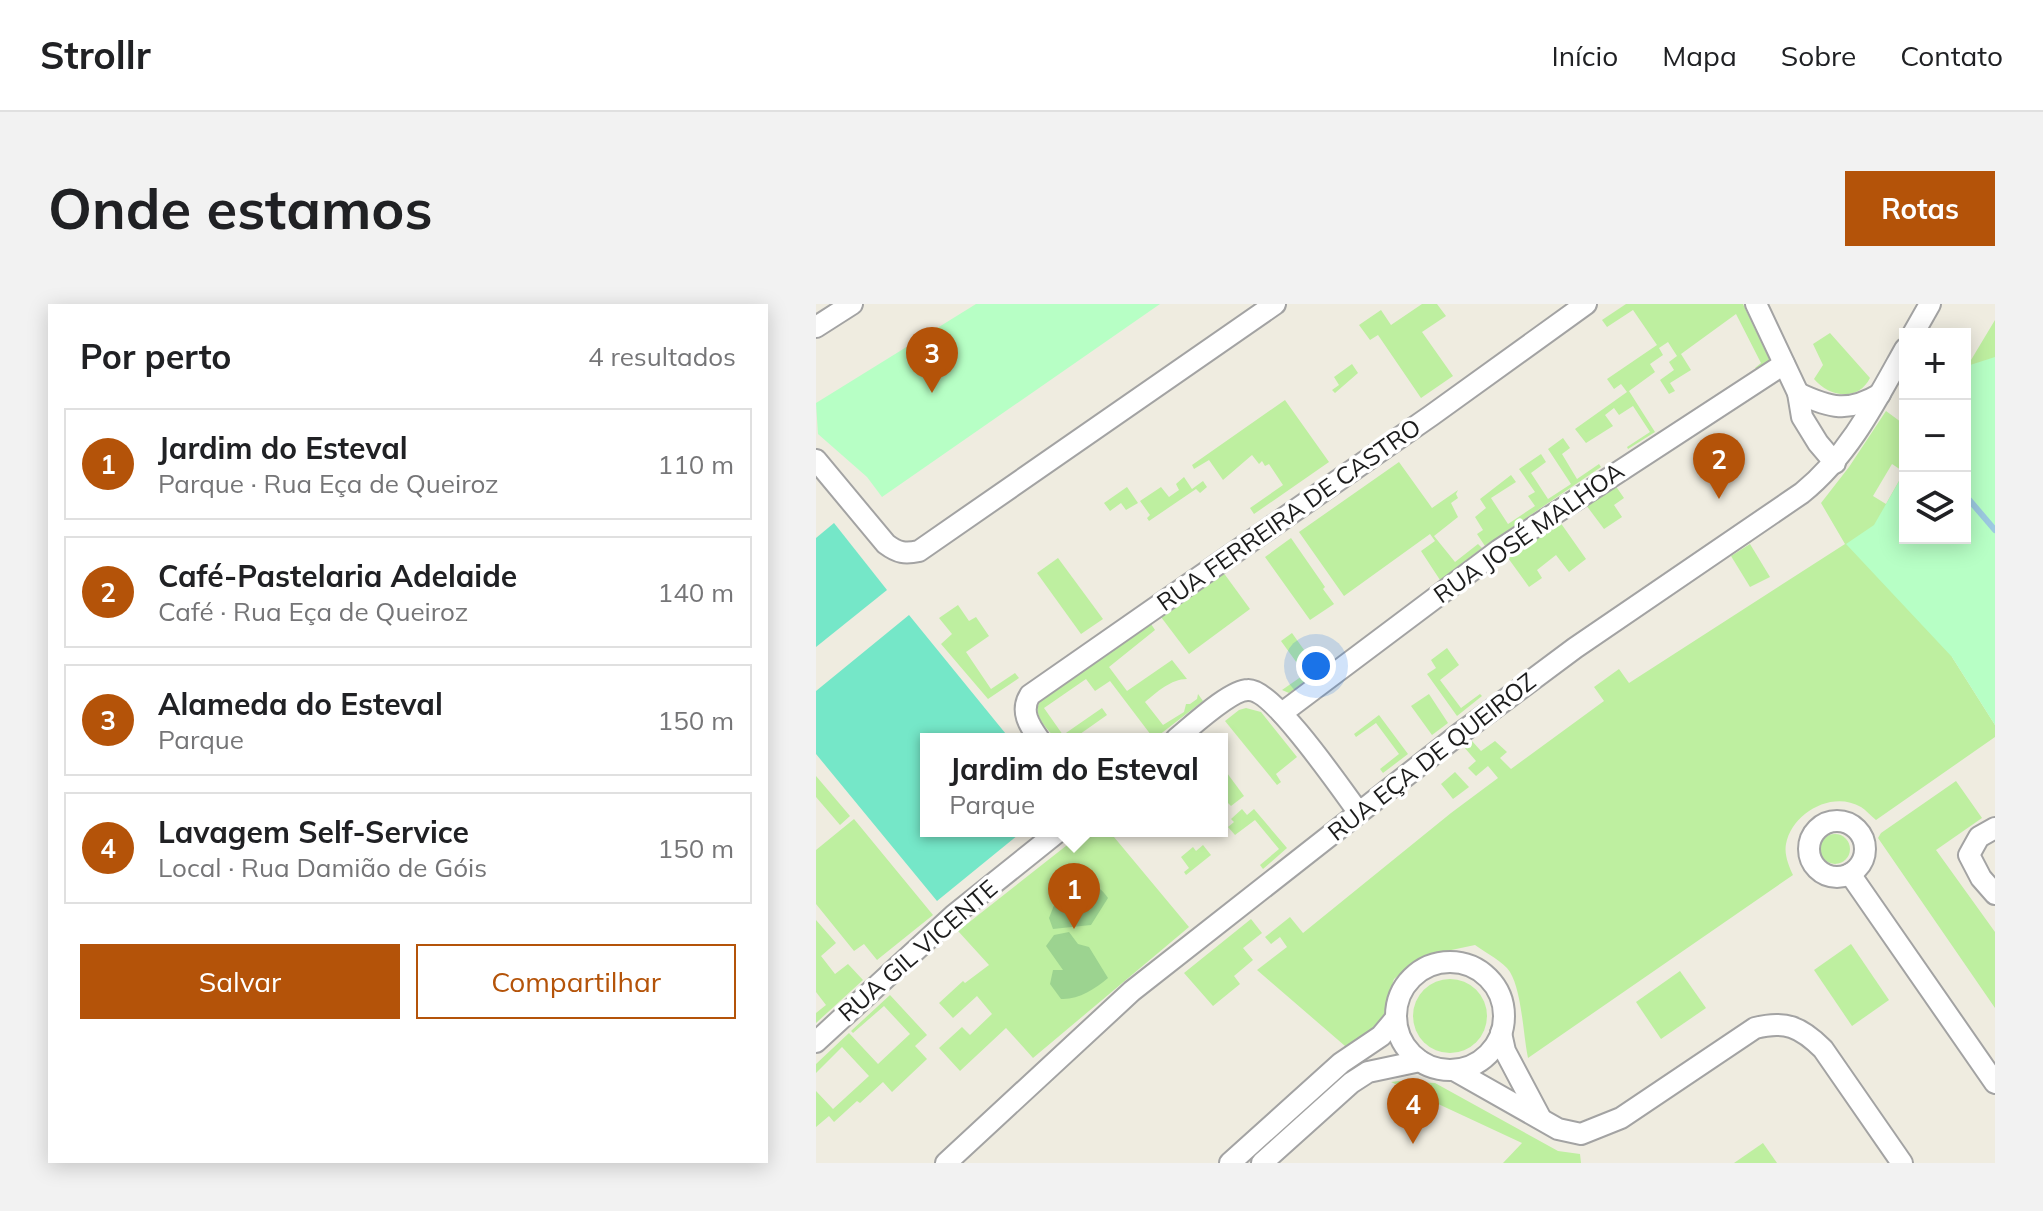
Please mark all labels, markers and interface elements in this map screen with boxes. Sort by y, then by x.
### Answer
text: Strollr [40,31,151,79]
text: Início [1551,38,1618,73]
text: Mapa [1662,38,1737,73]
text: Sobre [1781,38,1856,73]
text: Contato [1900,38,2003,73]
button: Rotas [1845,171,1995,246]
text: Onde estamos [48,173,433,243]
pin: 3 [906,327,958,393]
map controls [1899,328,1971,544]
button: + [1899,328,1971,400]
text: Por perto [80,335,231,378]
text: 4 resultados [588,340,736,373]
button: − [1899,400,1971,472]
street label: RUA FERREIRA DE CASTRO [1151,412,1426,617]
text: Jardim do Esteval [158,429,408,467]
pin: 2 [1693,433,1745,499]
text: 1 [100,448,116,481]
text: 110 m [658,448,734,481]
street label: RUA JOSÉ MALHOA [1428,455,1630,609]
text: Parque · Rua Eça de Queiroz [158,467,499,500]
button: layers [1899,472,1971,544]
text: Café-Pastelaria Adelaide [158,557,517,595]
text: 2 [100,576,116,609]
text: 140 m [658,576,734,609]
text: Café · Rua Eça de Queiroz [158,595,468,628]
your location [1296,646,1336,686]
street label: RUA EÇA DE QUEIROZ [1321,666,1541,847]
text: Alameda do Esteval [158,685,443,723]
text: 3 [100,704,116,737]
text: 150 m [658,704,734,737]
text: Parque [158,723,244,756]
popup [920,733,1228,837]
text: Jardim do Esteval [949,750,1199,788]
text: Parque [949,788,1035,821]
text: Lavagem Self-Service [158,813,469,851]
text: 4 [100,832,116,865]
text: 150 m [658,832,734,865]
text: Local · Rua Damião de Góis [158,851,487,884]
pin: 1 [1048,863,1100,929]
street label: RUA GIL VICENTE [832,873,1003,1028]
button: Salvar [80,944,400,1019]
button: Compartilhar [416,944,736,1019]
pin: 4 [1387,1078,1439,1144]

